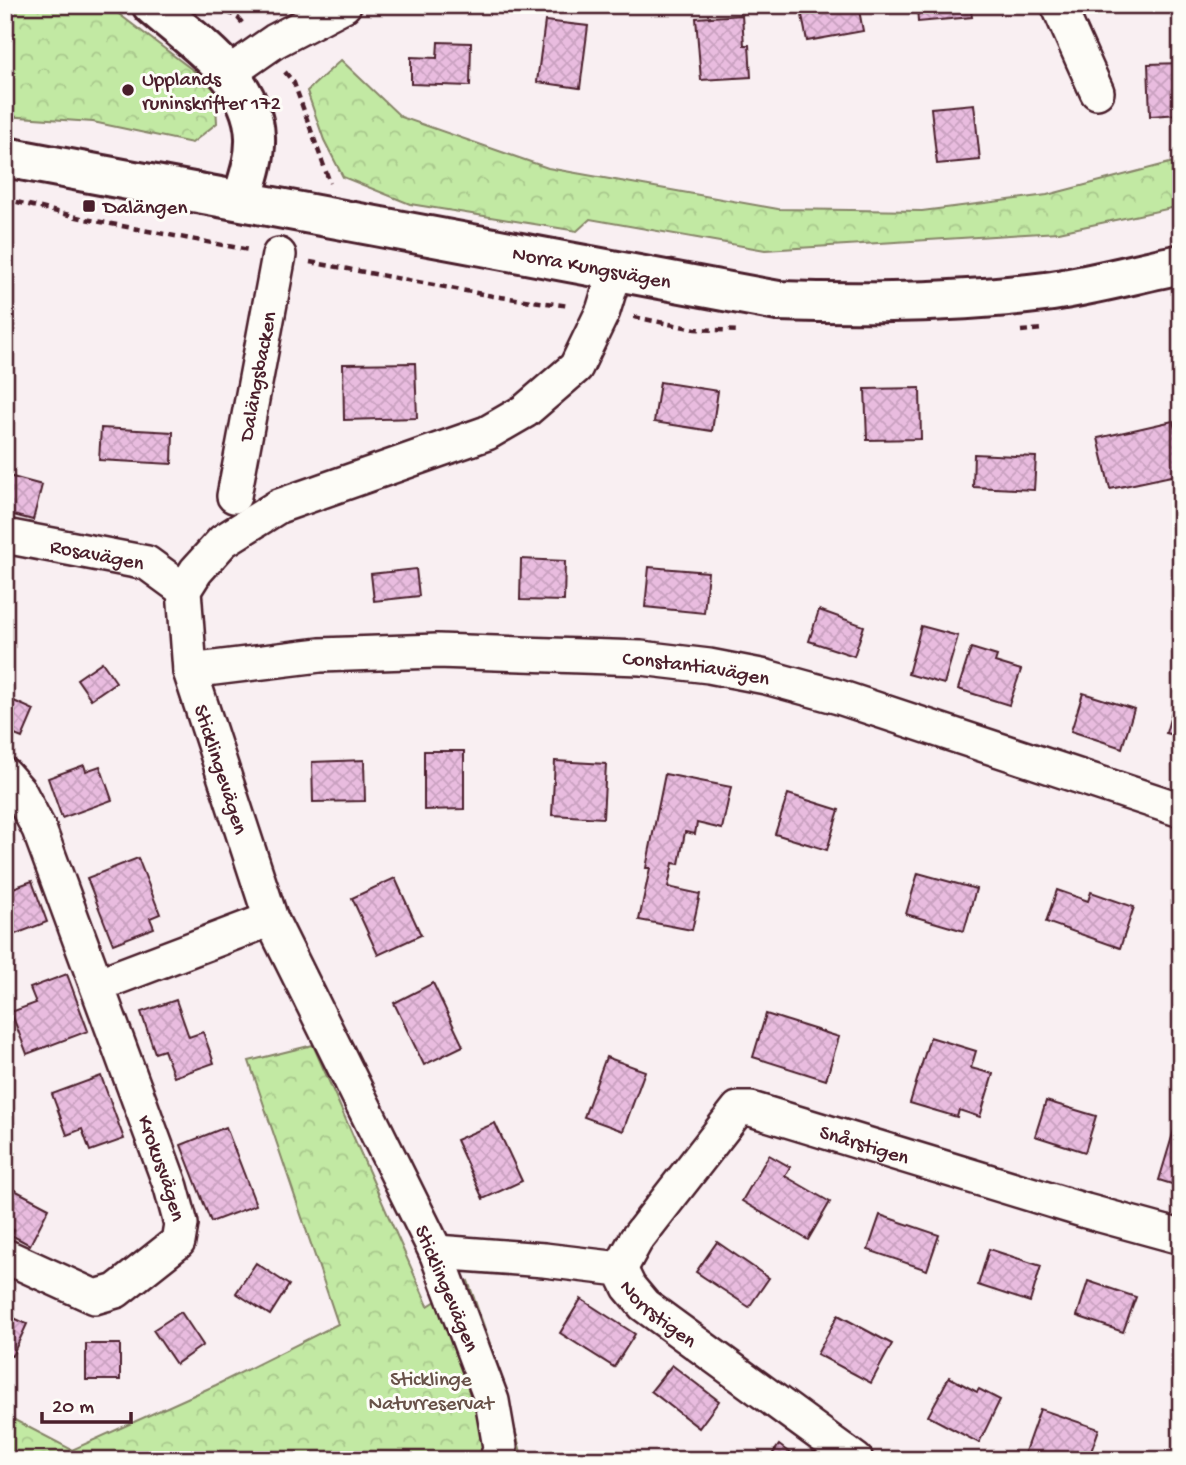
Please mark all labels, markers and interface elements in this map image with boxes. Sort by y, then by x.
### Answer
place label: Upplands runinskrifter 172 [142,69,281,118]
marker: Upplands runinskrifter 172 [120,82,136,98]
place label: Dalängen [101,197,187,222]
marker: Dalängen [81,198,97,214]
street label: Norra Kungsvägen [510,243,673,297]
street label: Dalängsbacken [235,310,284,446]
street label: Rosavägen [48,536,146,578]
street label: Constantiavägen [622,648,771,693]
street label: Sticklingevägen [186,702,251,838]
street label: Krokusvägen [130,1113,189,1225]
street label: Snårstigen [816,1122,912,1172]
street label: Sticklingevägen [407,1222,483,1356]
street label: Norrstigen [613,1276,700,1355]
park label: Sticklinge Naturreservat [369,1369,496,1418]
scale bar [42,1381,131,1425]
text: 20 m [52,1396,94,1421]

